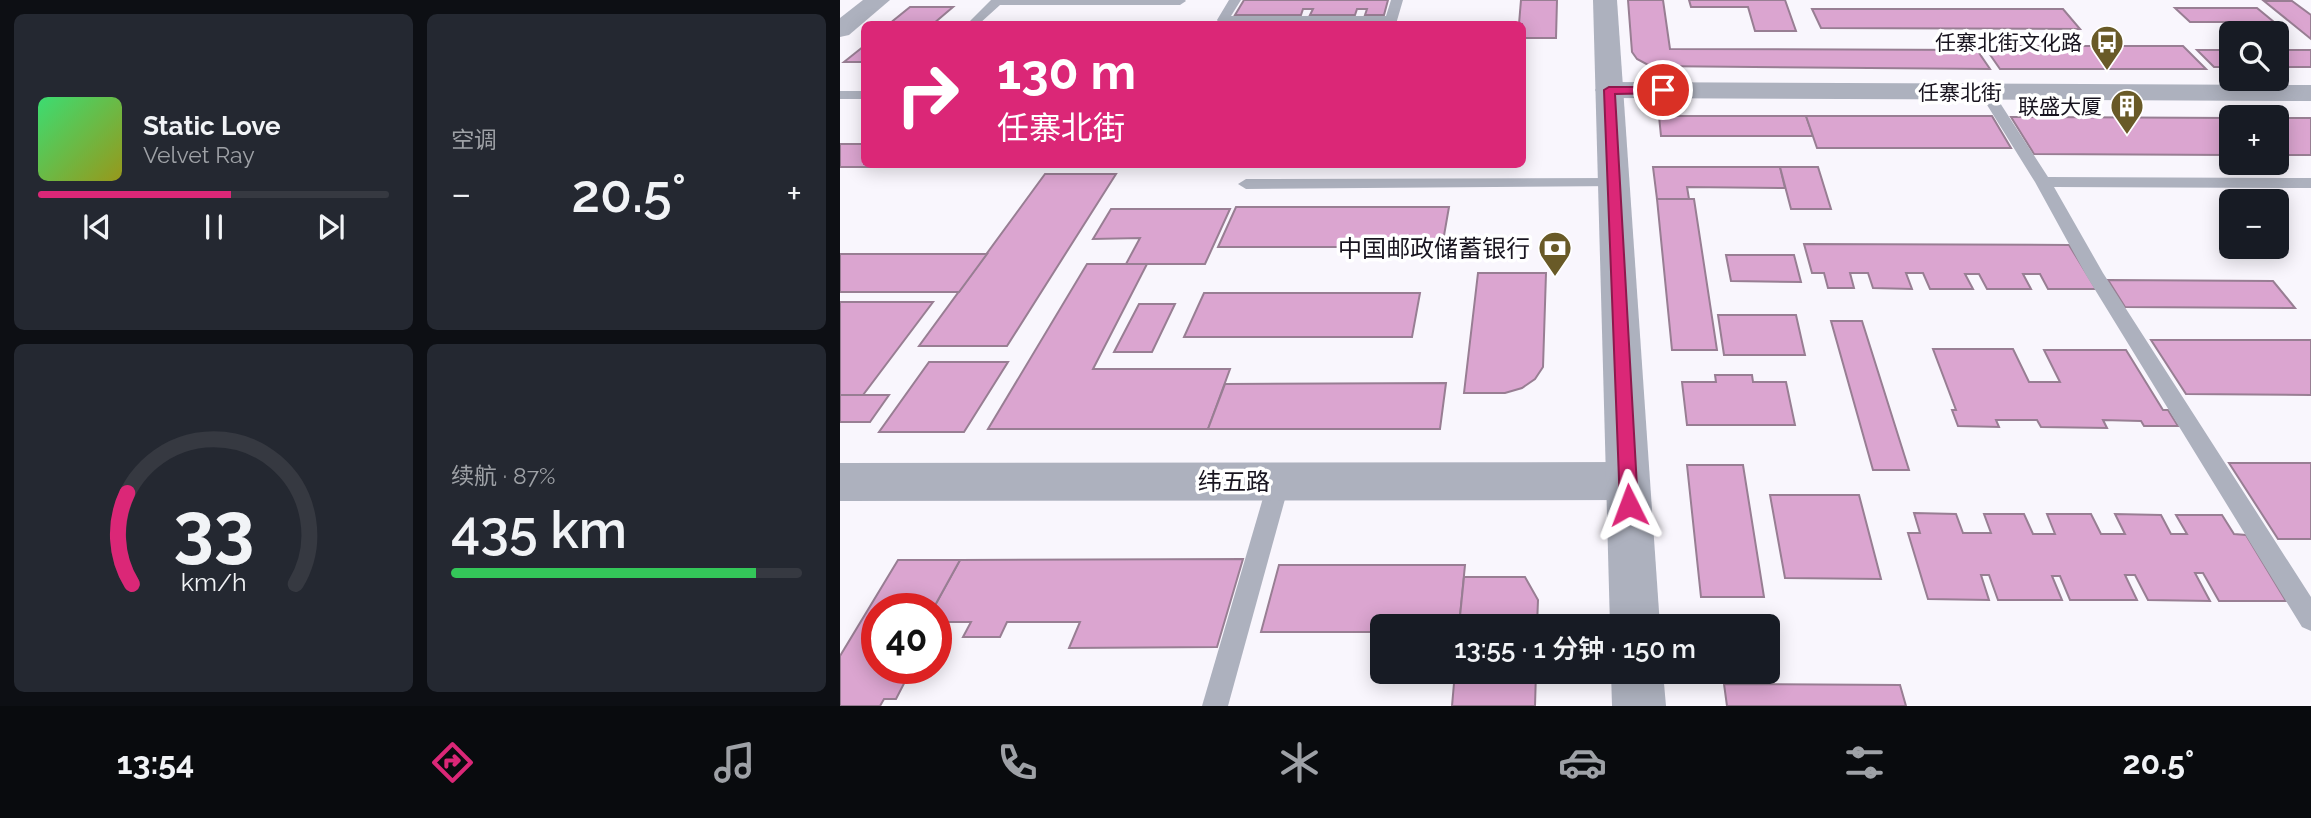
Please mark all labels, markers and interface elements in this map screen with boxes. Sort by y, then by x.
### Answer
map controls [2219,21,2289,259]
button: search [2219,21,2289,91]
bus stop icon: 任寨北街文化路 [2088,23,2126,72]
place label: 任寨北街文化路 [1935,30,2082,55]
text: 130 m [997,43,1136,100]
icon: right [882,49,973,140]
pin [1633,60,1693,120]
icon: arrive [1644,71,1682,109]
street label: 任寨北街 [1918,80,2002,105]
building icon: 联盛大厦 [2108,87,2146,136]
place label: 联盛大厦 [2018,94,2102,119]
button: + [2219,105,2289,175]
text: 任寨北街 [997,109,1125,146]
text: Static Love [143,111,281,141]
text: 空调 [451,126,497,153]
text: Velvet Ray [143,141,255,168]
text: 20.5° [572,163,686,224]
text: − [451,171,471,216]
text: + [786,171,802,216]
button: − [2219,189,2289,259]
icon: previous [78,208,116,246]
icon: pause [195,208,233,246]
icon: next [312,208,350,246]
bank icon: 中国邮政储蓄银行 [1536,229,1574,278]
place label: 中国邮政储蓄银行 [1338,234,1530,263]
text: 续航 · 87% [451,462,555,489]
street label: 纬五路 [1198,467,1270,496]
position arrow [1592,468,1666,542]
text: 33 [173,486,254,571]
text: 435 km [451,499,627,560]
text: km/h [181,567,246,597]
speed limit sign: 40 [861,593,952,684]
text: 13:55 · 1 分钟 · 150 m [1454,634,1696,664]
icon: directions [428,738,477,787]
icon: music [710,738,759,787]
icon: phone [993,738,1042,787]
icon: climate [1275,738,1324,787]
icon: car [1558,738,1607,787]
icon: filters [1840,738,1889,787]
text: 13:54 [117,744,194,781]
text: 20.5° [2122,744,2194,781]

